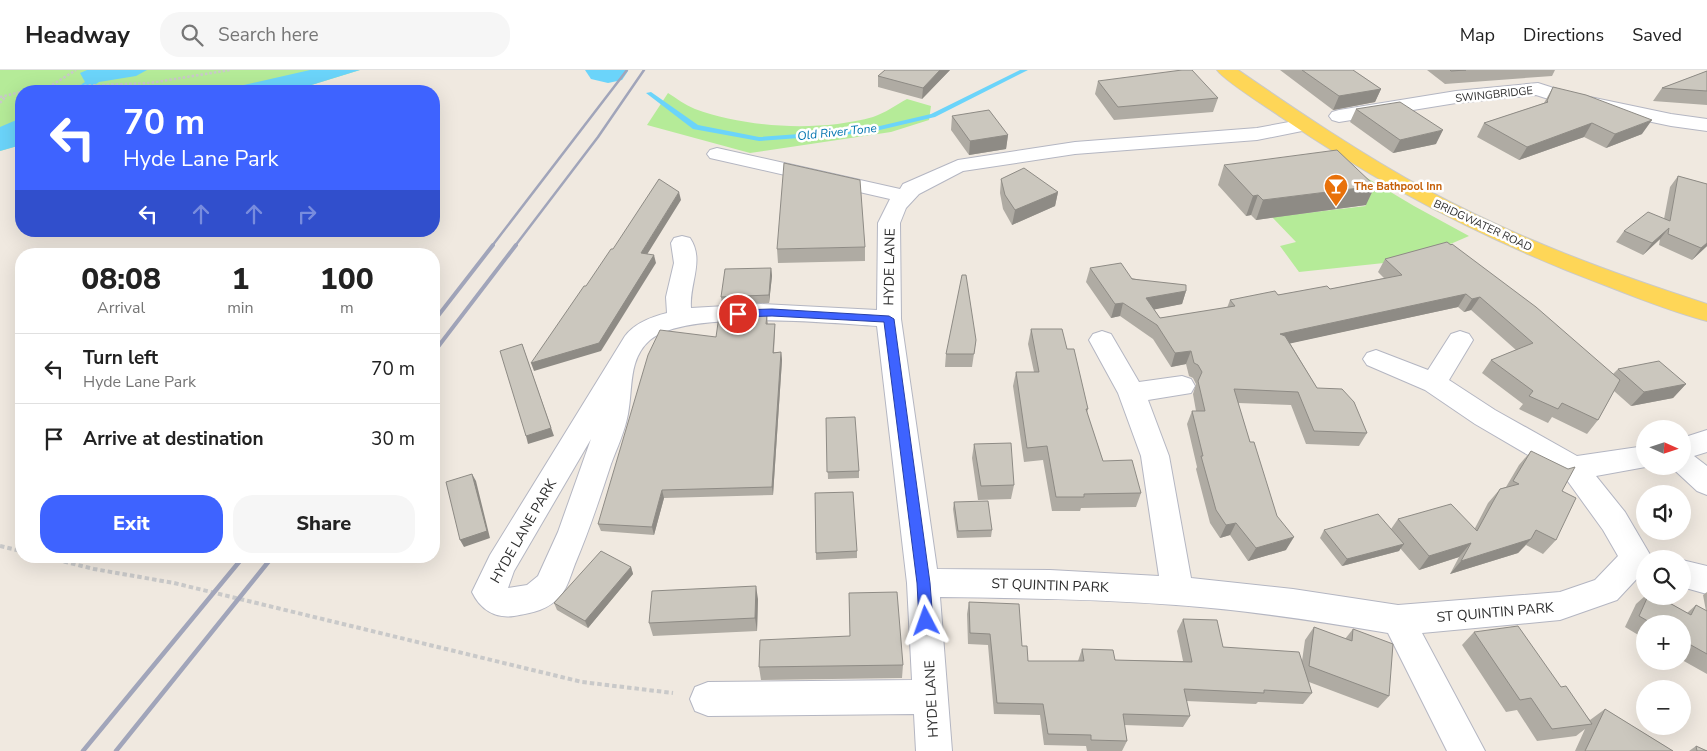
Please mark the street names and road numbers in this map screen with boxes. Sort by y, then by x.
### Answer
street label: SWINGBRIDGE [1455,83,1534,106]
street label: BRIDGWATER ROAD [1431,196,1535,255]
street label: HYDE LANE [879,228,900,306]
street label: HYDE LANE PARK [486,476,561,587]
street label: ST QUINTIN PARK [991,574,1109,597]
street label: ST QUINTIN PARK [1436,598,1555,627]
street label: HYDE LANE [920,660,943,738]

